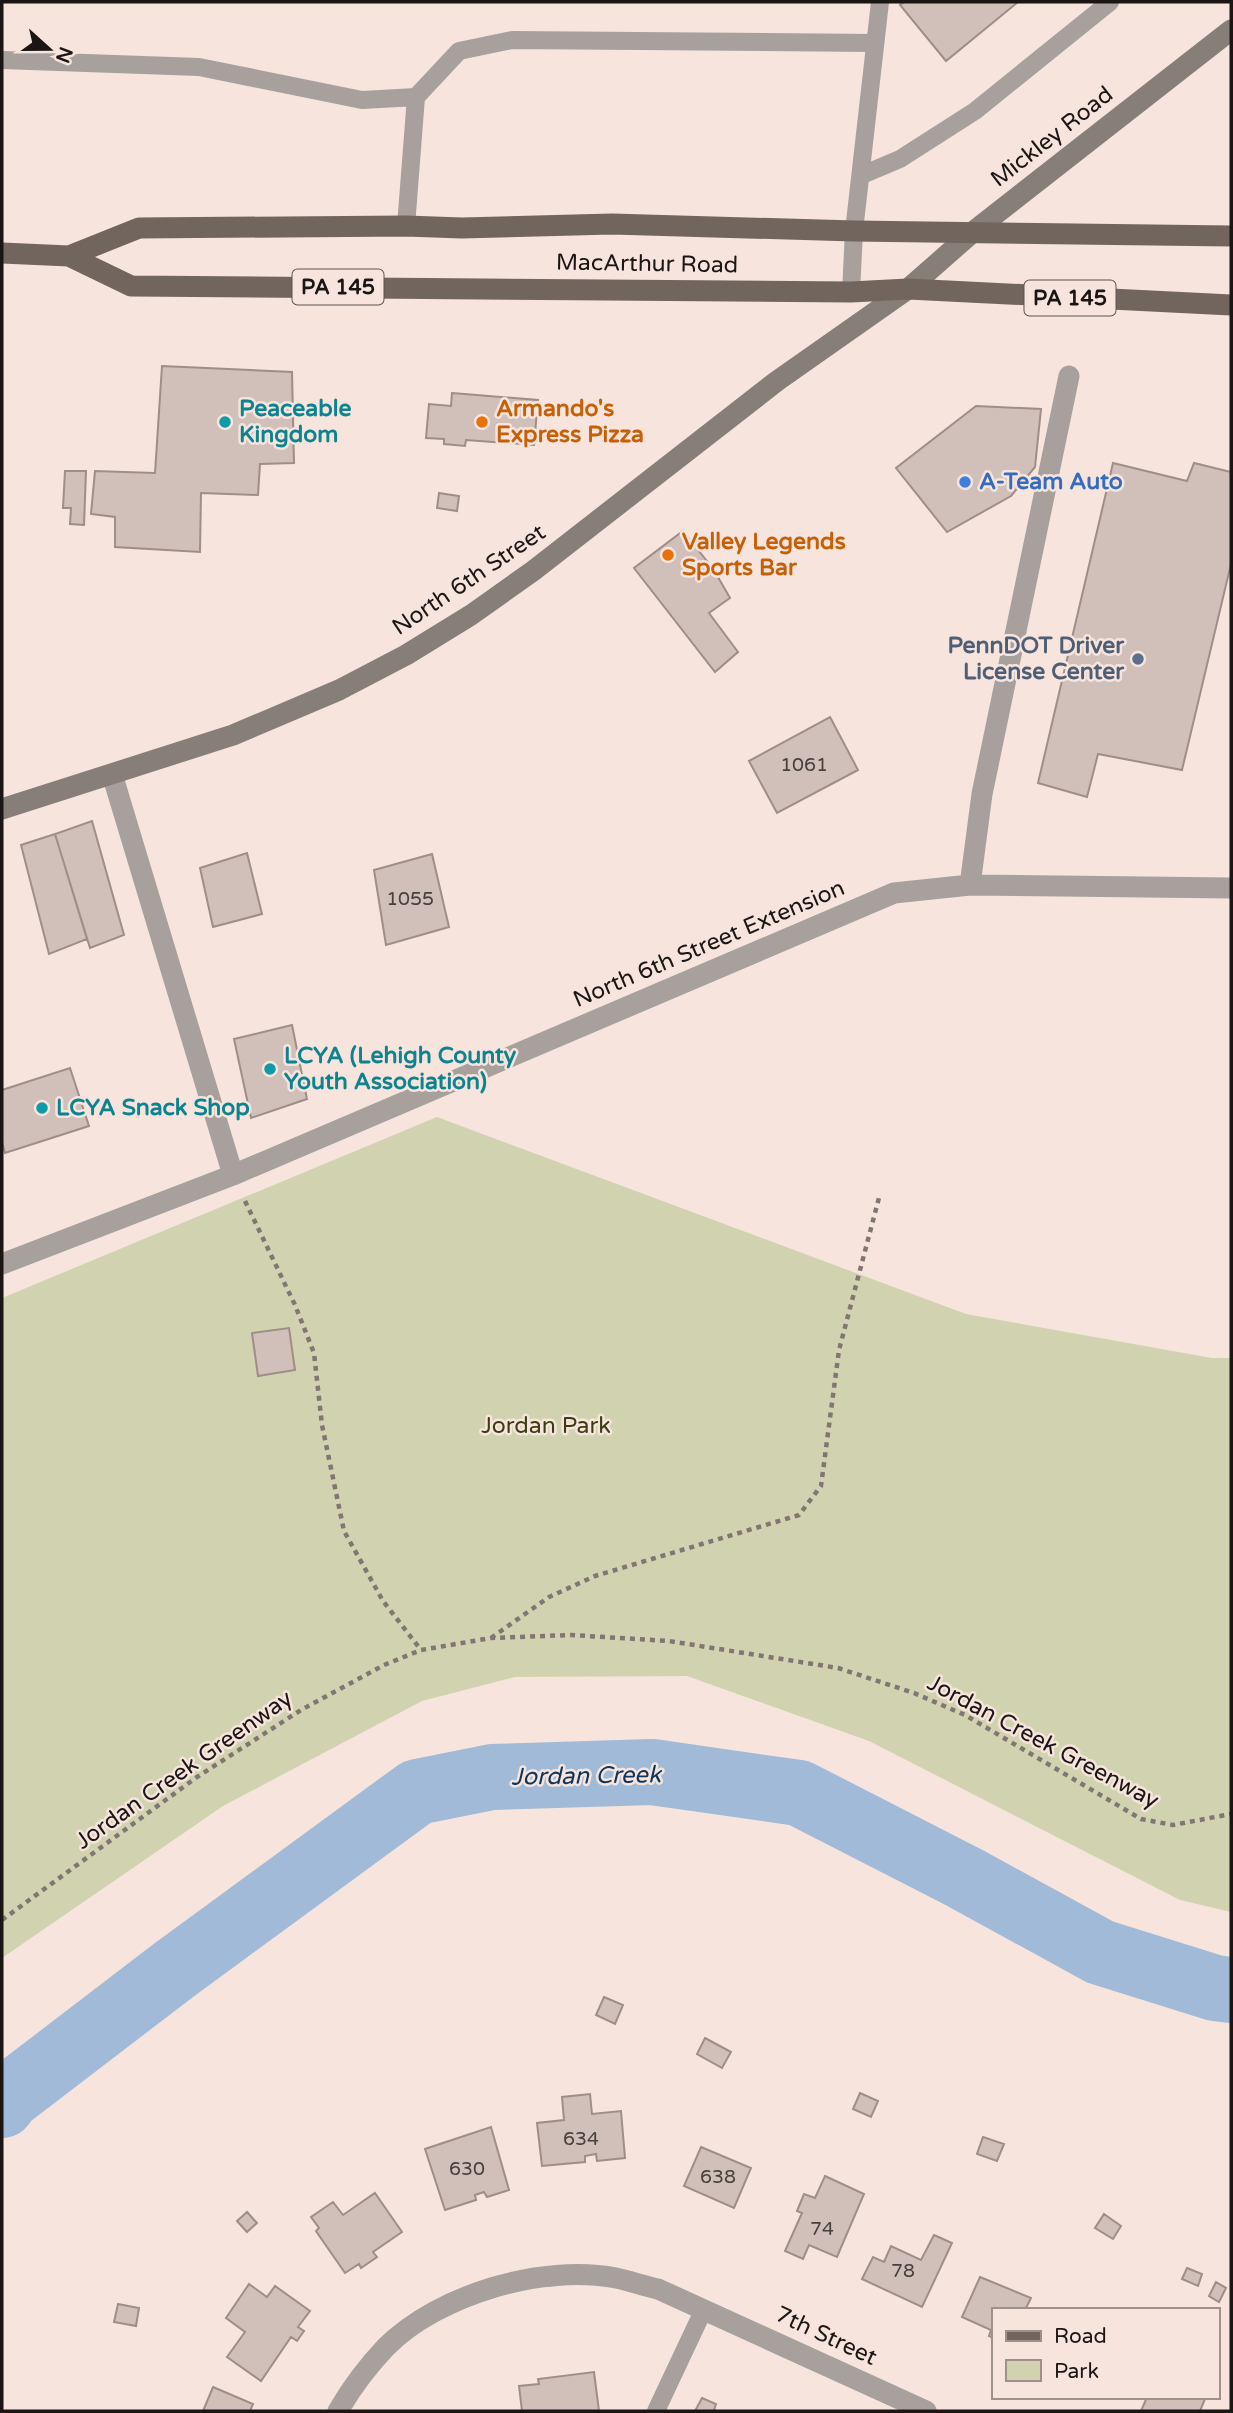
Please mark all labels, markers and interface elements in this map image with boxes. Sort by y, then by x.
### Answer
north arrow [14,14,84,84]
text: N [51,44,77,66]
street label: Mickley Road [985,81,1119,193]
street label: MacArthur Road [556,248,738,280]
road number: PA 145 [292,270,384,304]
road number: PA 145 [1024,280,1116,316]
place label: Peaceable Kingdom [239,395,351,449]
place label: Armando's Express Pizza [496,395,644,449]
marker: Peaceable Kingdom [217,414,233,430]
marker: Armando's Express Pizza [474,414,490,430]
place label: A-Team Auto [979,468,1123,496]
marker: A-Team Auto [957,474,973,490]
street label: North 6th Street [387,518,551,642]
place label: Valley Legends Sports Bar [682,528,846,582]
marker: Valley Legends Sports Bar [660,547,676,563]
place label: PennDOT Driver License Center [947,632,1125,686]
marker: PennDOT Driver License Center [1130,651,1146,667]
house number: 1061 [780,754,828,776]
street label: North 6th Street Extension [569,874,849,1014]
house number: 1055 [386,888,434,910]
place label: LCYA (Lehigh County Youth Association) [284,1042,517,1096]
marker: LCYA (Lehigh County Youth Association) [262,1061,278,1077]
place label: LCYA Snack Shop [56,1094,250,1122]
marker: LCYA Snack Shop [34,1100,50,1116]
park label: Jordan Park [481,1412,611,1440]
street label: Jordan Creek Greenway [922,1669,1164,1815]
street label: Jordan Creek Greenway [70,1684,298,1856]
water label: Jordan Creek [511,1760,663,1792]
house number: 634 [563,2128,599,2150]
house number: 630 [449,2158,485,2180]
house number: 638 [700,2166,736,2188]
house number: 74 [810,2218,834,2240]
house number: 78 [891,2260,915,2282]
street label: 7th Street [771,2300,881,2372]
legend [992,2308,1219,2399]
text: Road [1054,2324,1107,2349]
text: Park [1054,2359,1099,2384]

